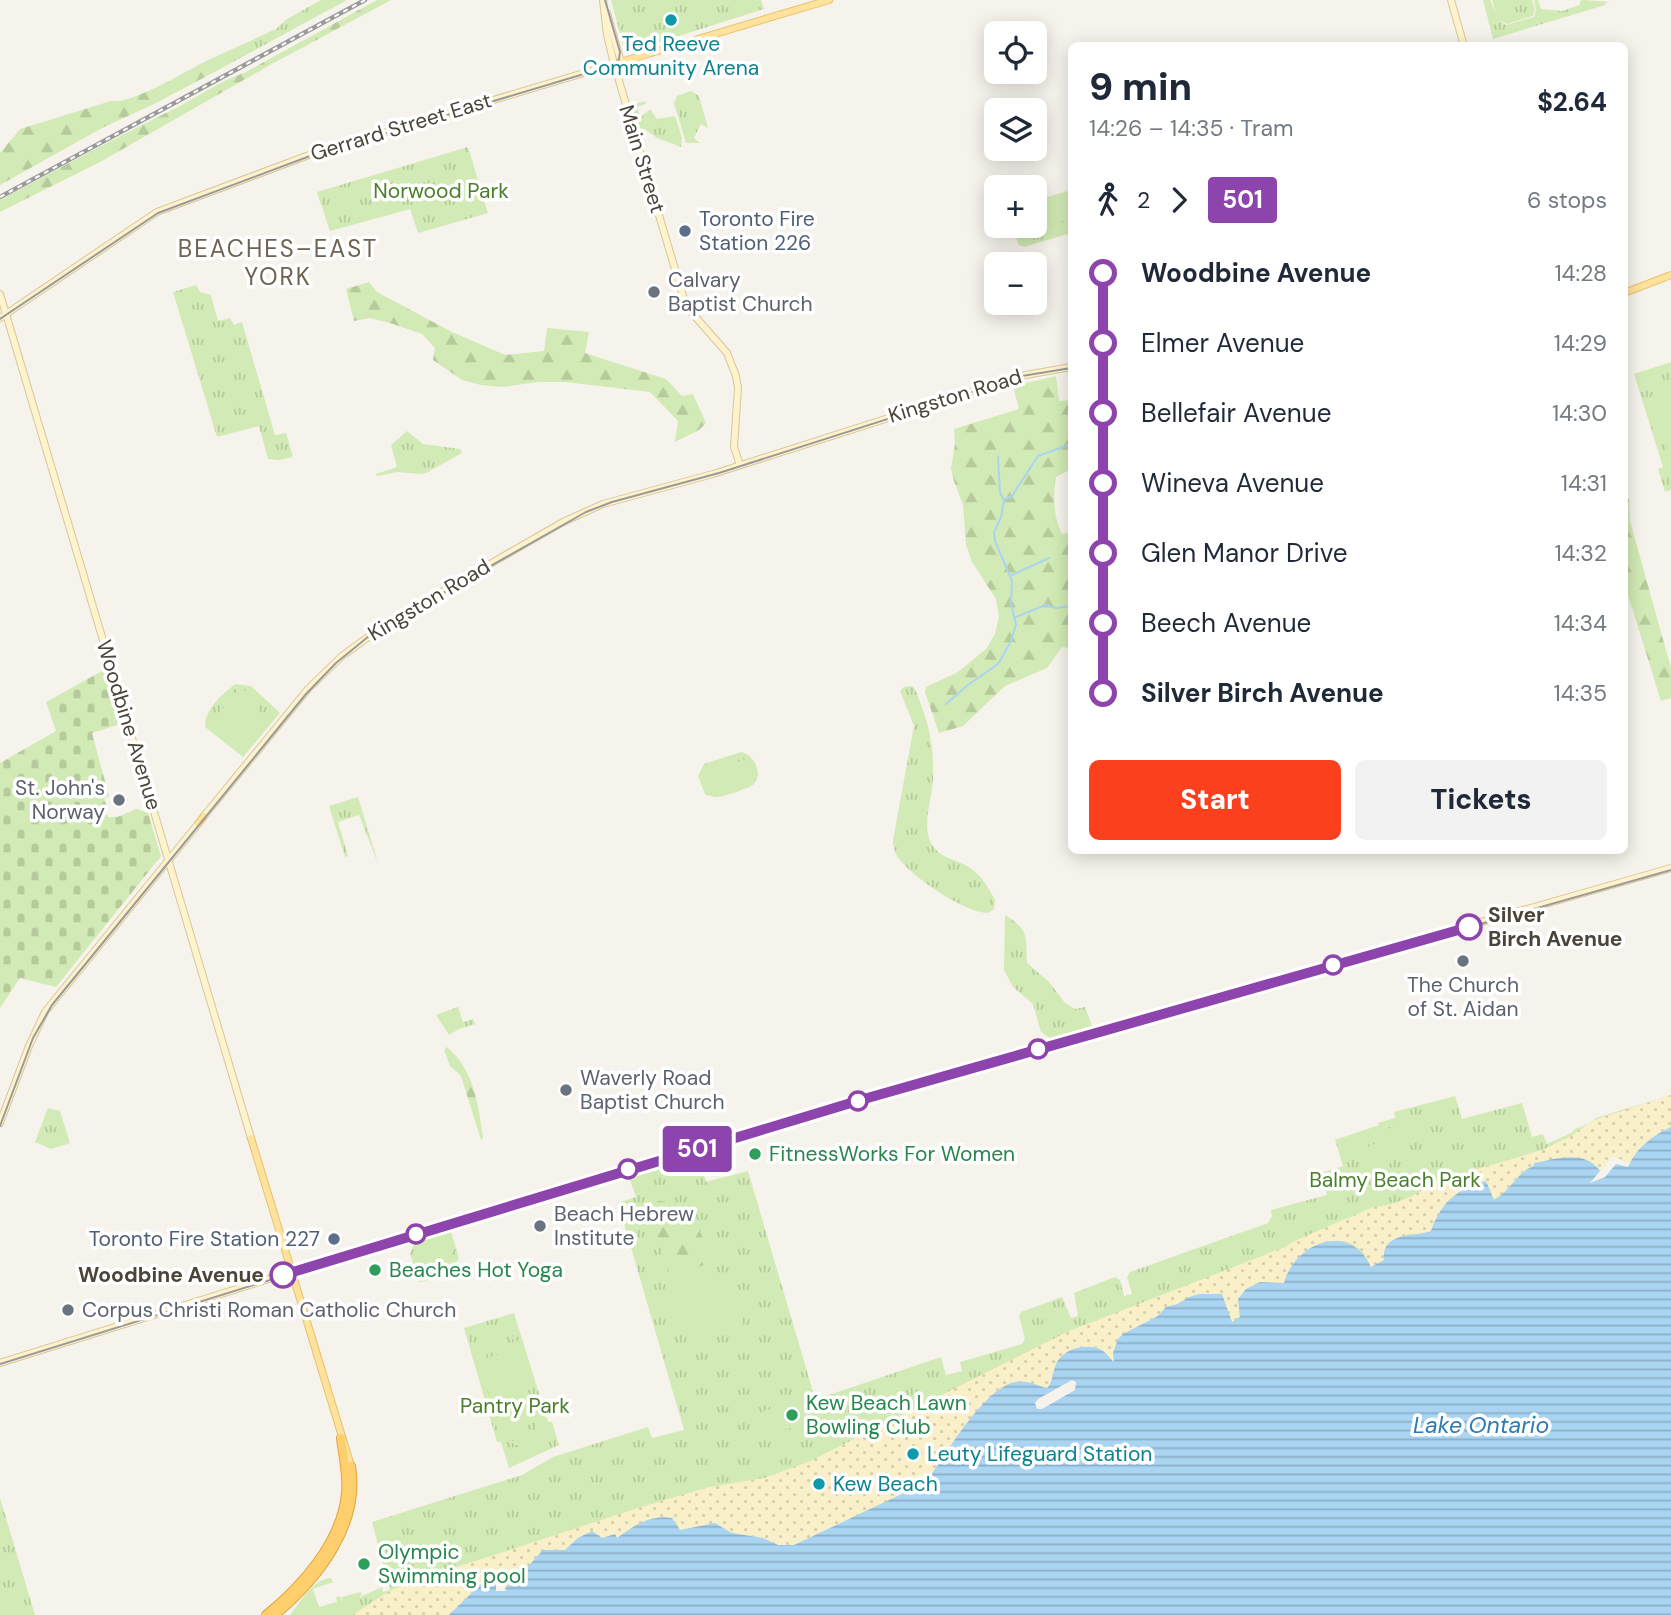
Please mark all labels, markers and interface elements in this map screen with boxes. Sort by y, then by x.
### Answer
marker: Ted Reeve Community Arena [663,12,679,28]
map controls [984,21,1047,315]
button: locate [984,21,1047,84]
place label: Ted Reeve Community Arena [583,30,759,82]
text: 9 min [1089,62,1192,112]
text: $2.64 [1537,85,1607,119]
street label: Gerrard Street East [307,86,495,168]
button: layers [984,98,1047,161]
street label: Main Street [612,102,672,216]
text: 14:26 – 14:35 · Tram [1089,113,1293,143]
button: + [984,175,1047,238]
park label: Norwood Park [373,177,509,205]
icon: walk [1089,181,1127,219]
icon: forward [1160,181,1198,219]
text: 501 [1222,184,1263,215]
text: 2 [1137,185,1150,215]
text: 6 stops [1527,185,1607,215]
place label: Toronto Fire Station 226 [699,205,815,257]
marker: Toronto Fire Station 226 [677,223,693,239]
district label: BEACHES–EAST YORK [178,233,378,292]
button: − [984,252,1047,315]
text: Woodbine Avenue [1141,256,1371,290]
text: 14:28 [1554,258,1607,288]
place label: Calvary Baptist Church [668,266,813,318]
marker: Calvary Baptist Church [646,284,662,300]
text: Elmer Avenue [1141,326,1304,360]
text: 14:29 [1554,328,1607,358]
street label: Kingston Road [885,362,1025,430]
text: Bellefair Avenue [1141,396,1331,430]
text: 14:30 [1552,398,1607,428]
text: Wineva Avenue [1141,466,1324,500]
text: 14:31 [1561,468,1607,498]
text: Glen Manor Drive [1141,536,1348,570]
text: 14:32 [1554,538,1607,568]
street label: Kingston Road [363,552,495,648]
text: Beech Avenue [1141,606,1311,640]
text: 14:34 [1554,608,1607,638]
street label: Woodbine Avenue [90,637,168,814]
text: Silver Birch Avenue [1141,676,1384,710]
text: 14:35 [1554,678,1607,708]
button: Start [1089,760,1341,840]
button: Tickets [1355,760,1607,840]
place label: St. John's Norway [15,774,105,826]
marker: St. John's Norway [111,792,127,808]
place label: Silver Birch Avenue [1488,901,1623,953]
marker: Silver Birch Avenue [1456,914,1482,940]
marker: The Church of St. Aidan [1455,953,1471,969]
unlabelled marker [1323,955,1343,975]
place label: The Church of St. Aidan [1407,971,1519,1023]
unlabelled marker [1028,1039,1048,1059]
place label: Waverly Road Baptist Church [580,1064,725,1116]
marker: Waverly Road Baptist Church [558,1082,574,1098]
unlabelled marker [848,1091,868,1111]
line badge: 501 [657,1126,737,1172]
text: 501 [677,1133,717,1164]
place label: FitnessWorks For Women [769,1140,1015,1168]
marker: FitnessWorks For Women [747,1146,763,1162]
unlabelled marker [618,1159,638,1179]
park label: Balmy Beach Park [1309,1166,1481,1194]
place label: Beach Hebrew Institute [554,1200,694,1252]
marker: Beach Hebrew Institute [532,1218,548,1234]
unlabelled marker [406,1224,426,1244]
place label: Toronto Fire Station 227 [89,1225,320,1253]
marker: Toronto Fire Station 227 [326,1231,342,1247]
place label: Beaches Hot Yoga [389,1256,563,1284]
place label: Woodbine Avenue [78,1261,264,1289]
marker: Woodbine Avenue [270,1262,296,1288]
marker: Beaches Hot Yoga [367,1262,383,1278]
place label: Corpus Christi Roman Catholic Church [82,1296,456,1324]
marker: Corpus Christi Roman Catholic Church [60,1302,76,1318]
place label: Kew Beach Lawn Bowling Club [806,1389,967,1441]
park label: Pantry Park [460,1392,570,1420]
marker: Kew Beach Lawn Bowling Club [784,1407,800,1423]
water label: Lake Ontario [1413,1410,1549,1440]
place label: Leuty Lifeguard Station [927,1440,1152,1468]
marker: Leuty Lifeguard Station [905,1446,921,1462]
place label: Kew Beach [833,1470,938,1498]
marker: Kew Beach [811,1476,827,1492]
place label: Olympic Swimming pool [378,1538,526,1590]
marker: Olympic Swimming pool [356,1556,372,1572]

